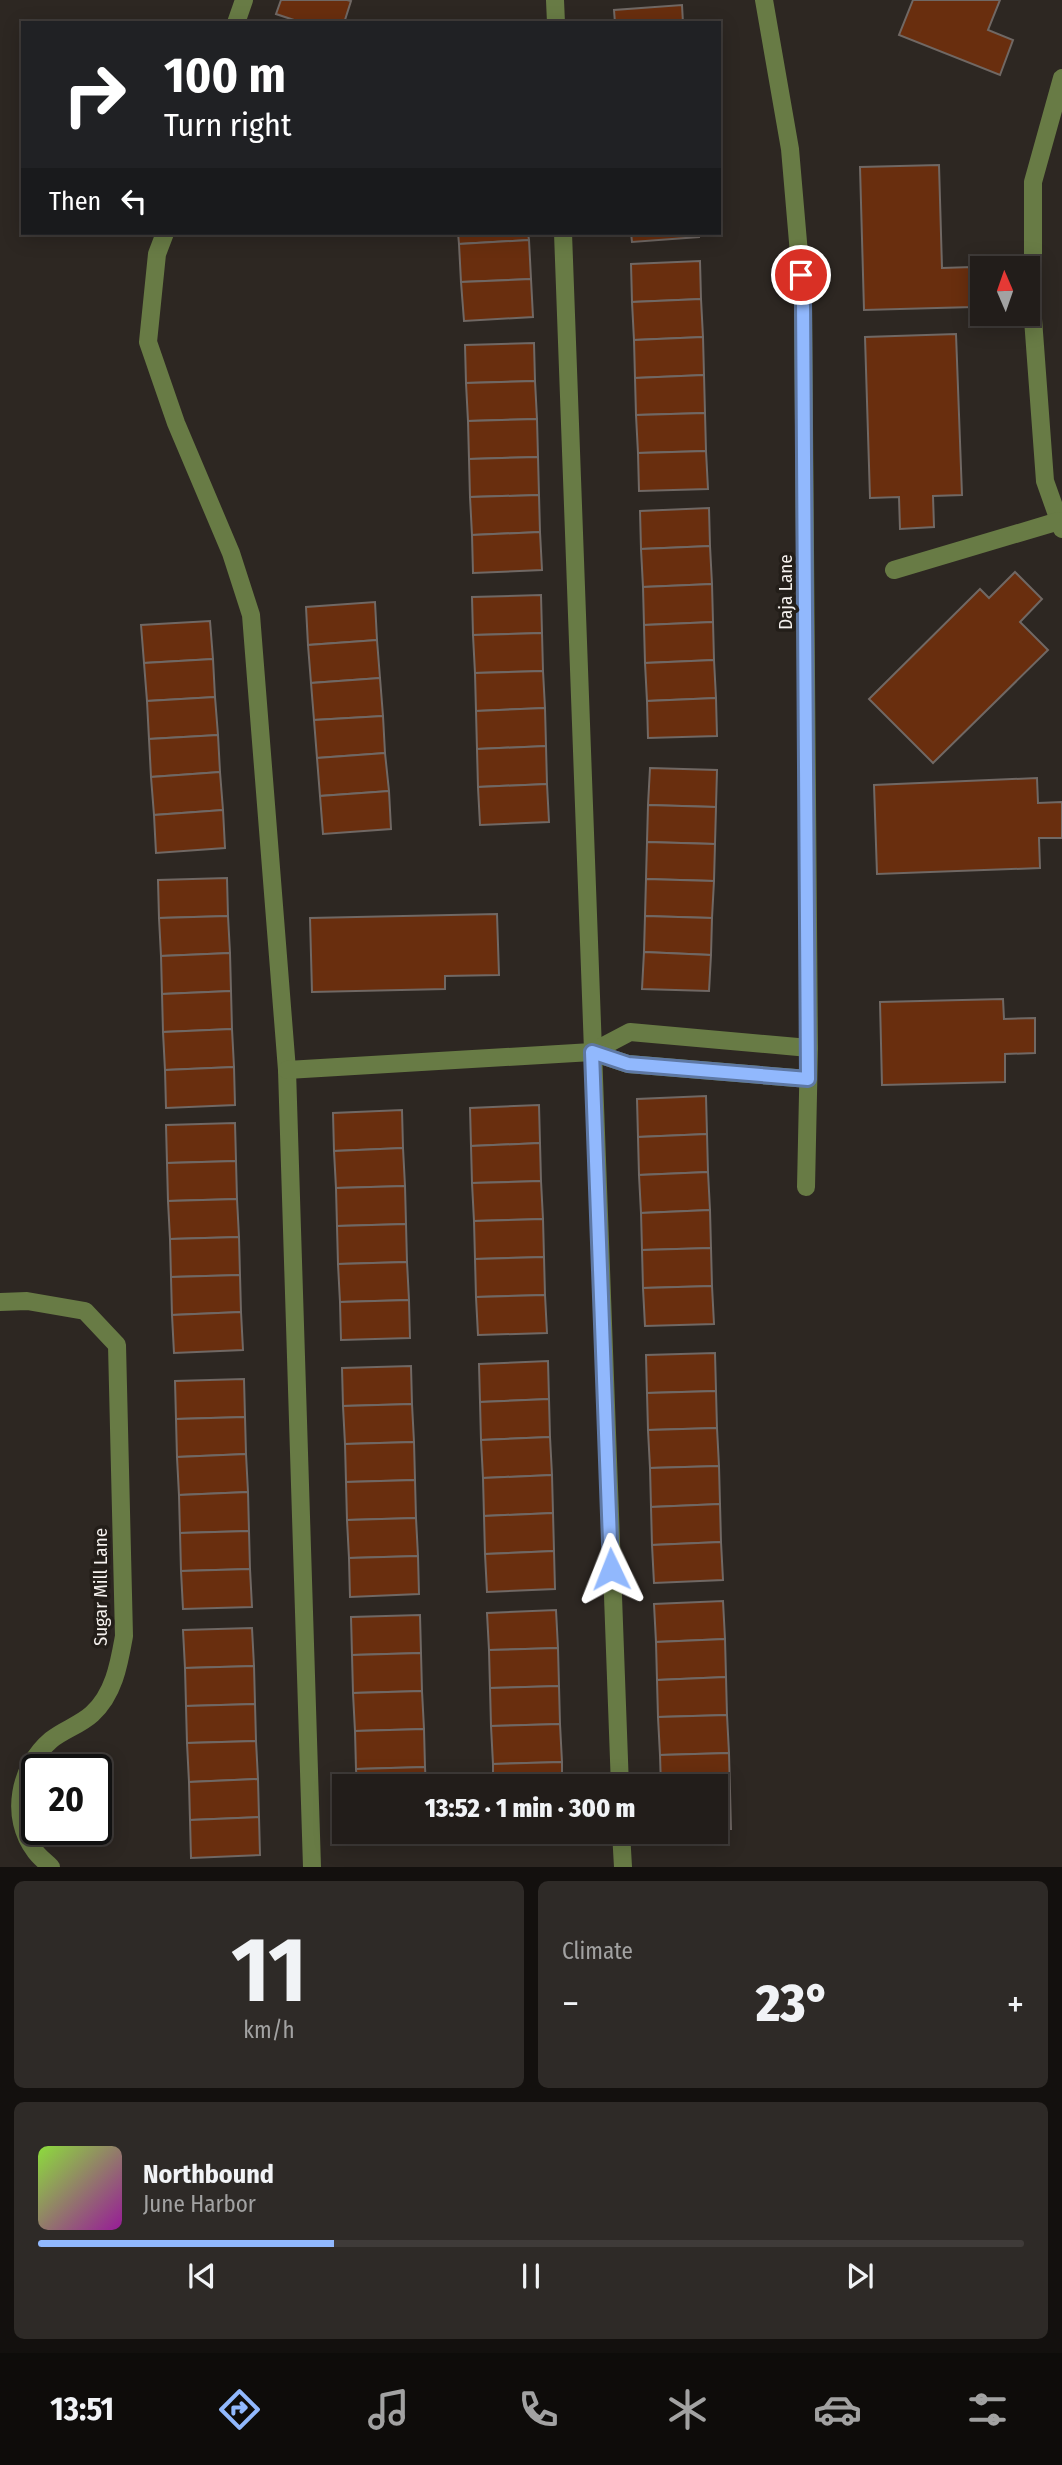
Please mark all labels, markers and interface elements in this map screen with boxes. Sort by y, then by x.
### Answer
text: 100 m [164,46,286,105]
icon: right [49,49,140,140]
text: Turn right [164,106,291,144]
icon: left [115,182,153,220]
text: Then [49,186,101,217]
pin [771,245,831,305]
icon: arrive [782,256,820,294]
north arrow [970,256,1040,326]
map controls [970,256,1040,326]
street label: Daja Lane [774,554,797,630]
street label: Sugar Mill Lane [89,1528,112,1646]
position arrow [574,1532,648,1606]
speed limit sign: 20 [21,1754,112,1845]
text: 13:52 · 1 min · 300 m [425,1793,635,1824]
text: 11 [231,1916,307,2025]
text: Climate [562,1937,633,1965]
text: 23° [756,1972,830,2035]
text: − [562,1981,579,2027]
text: + [1007,1981,1024,2027]
text: km/h [243,2016,295,2044]
text: Northbound [143,2159,274,2190]
text: June Harbor [143,2190,256,2218]
icon: previous [183,2257,221,2295]
icon: pause [512,2257,550,2295]
icon: next [841,2257,879,2295]
icon: directions [215,2385,264,2434]
icon: music [364,2385,413,2434]
icon: phone [514,2385,563,2434]
icon: climate [663,2385,712,2434]
icon: car [813,2385,862,2434]
icon: filters [963,2385,1012,2434]
text: 13:51 [50,2390,114,2428]

